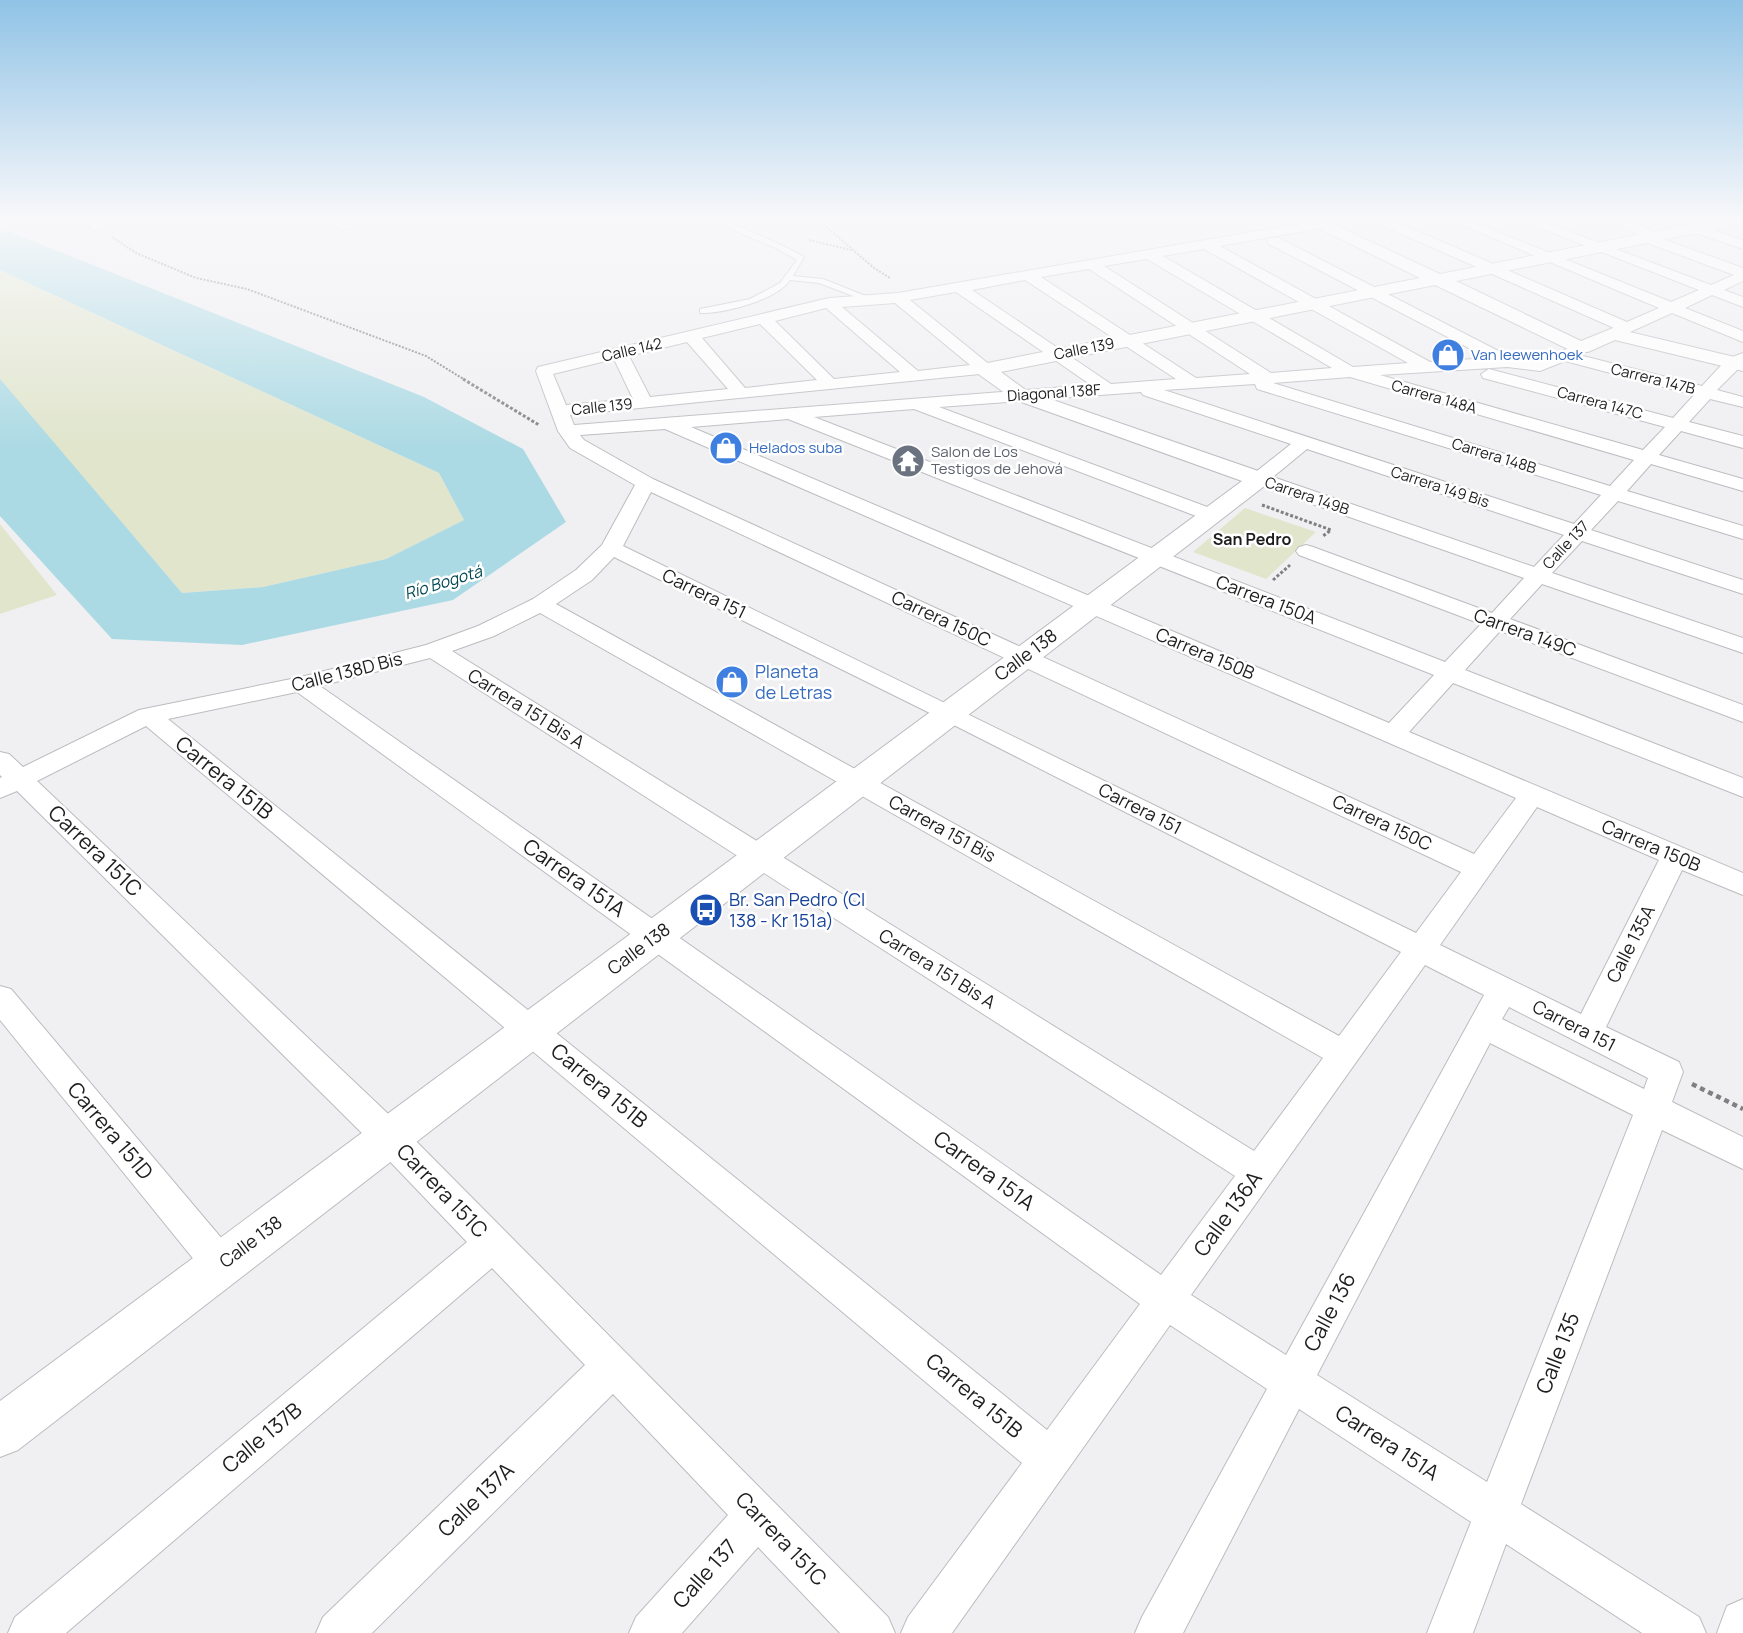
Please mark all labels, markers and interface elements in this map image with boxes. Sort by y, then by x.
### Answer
street label: Calle 142 [600,332,664,367]
street label: Calle 139 [1052,332,1116,365]
shop icon: Van leewenhoek [1430,337,1466,373]
place label: Van leewenhoek [1471,344,1584,365]
street label: Carrera 147B [1609,358,1698,399]
street label: Carrera 148A [1389,374,1480,419]
street label: Diagonal 138F [1006,379,1102,406]
street label: Carrera 147C [1555,381,1646,424]
street label: Calle 139 [570,393,634,420]
shop icon: Helados suba [708,430,744,466]
street label: Carrera 148B [1449,433,1539,478]
place label: Helados suba [749,437,842,458]
place label: Salon de Los Testigos de Jehová [931,441,1063,479]
temple icon: Salon de Los Testigos de Jehová [890,443,926,479]
street label: Carrera 149 Bis [1388,461,1492,512]
street label: Carrera 149B [1262,471,1352,520]
street label: Calle 137 [1538,516,1594,574]
district label: San Pedro [1213,528,1291,550]
water label: Río Bogotá [402,559,486,604]
street label: Carrera 151 [659,563,750,624]
street label: Carrera 150A [1213,569,1321,629]
street label: Carrera 150C [888,585,995,652]
street label: Carrera 149C [1471,602,1580,662]
street label: Carrera 150B [1152,621,1259,685]
street label: Calle 138 [989,623,1062,686]
street label: Calle 138D Bis [289,646,405,696]
place label: Planeta de Letras [755,659,832,704]
street label: Carrera 151 Bis A [463,663,590,754]
shop icon: Planeta de Letras [714,664,750,700]
street label: Carrera 151B [170,729,280,825]
street label: Carrera 151 [1095,777,1186,839]
street label: Carrera 151 Bis [885,789,1000,867]
street label: Carrera 150C [1329,789,1436,856]
street label: Carrera 151C [43,798,149,902]
street label: Carrera 150B [1598,813,1705,877]
street label: Carrera 151A [518,832,631,923]
place label: Br. San Pedro (Cl 138 - Kr 151a) [729,887,865,932]
bus stop icon: Br. San Pedro (Cl 138 - Kr 151a) [688,892,724,928]
street label: Calle 135A [1600,900,1660,986]
street label: Calle 138 [602,917,675,980]
street label: Carrera 151 Bis A [874,923,1001,1014]
street label: Carrera 151 [1529,994,1620,1056]
street label: Carrera 151B [545,1036,654,1134]
street label: Carrera 151D [62,1076,160,1185]
street label: Carrera 151A [928,1124,1041,1216]
street label: Carrera 151C [391,1137,495,1243]
street label: Calle 136A [1187,1165,1268,1262]
street label: Calle 138 [214,1210,287,1273]
street label: Calle 136 [1297,1267,1362,1356]
street label: Calle 135 [1529,1308,1585,1397]
street label: Carrera 151B [920,1346,1029,1444]
street label: Calle 137B [216,1396,307,1479]
street label: Carrera 151A [1330,1398,1445,1486]
street label: Calle 137A [431,1456,519,1543]
street label: Carrera 151C [730,1485,834,1591]
street label: Calle 137 [666,1533,743,1614]

